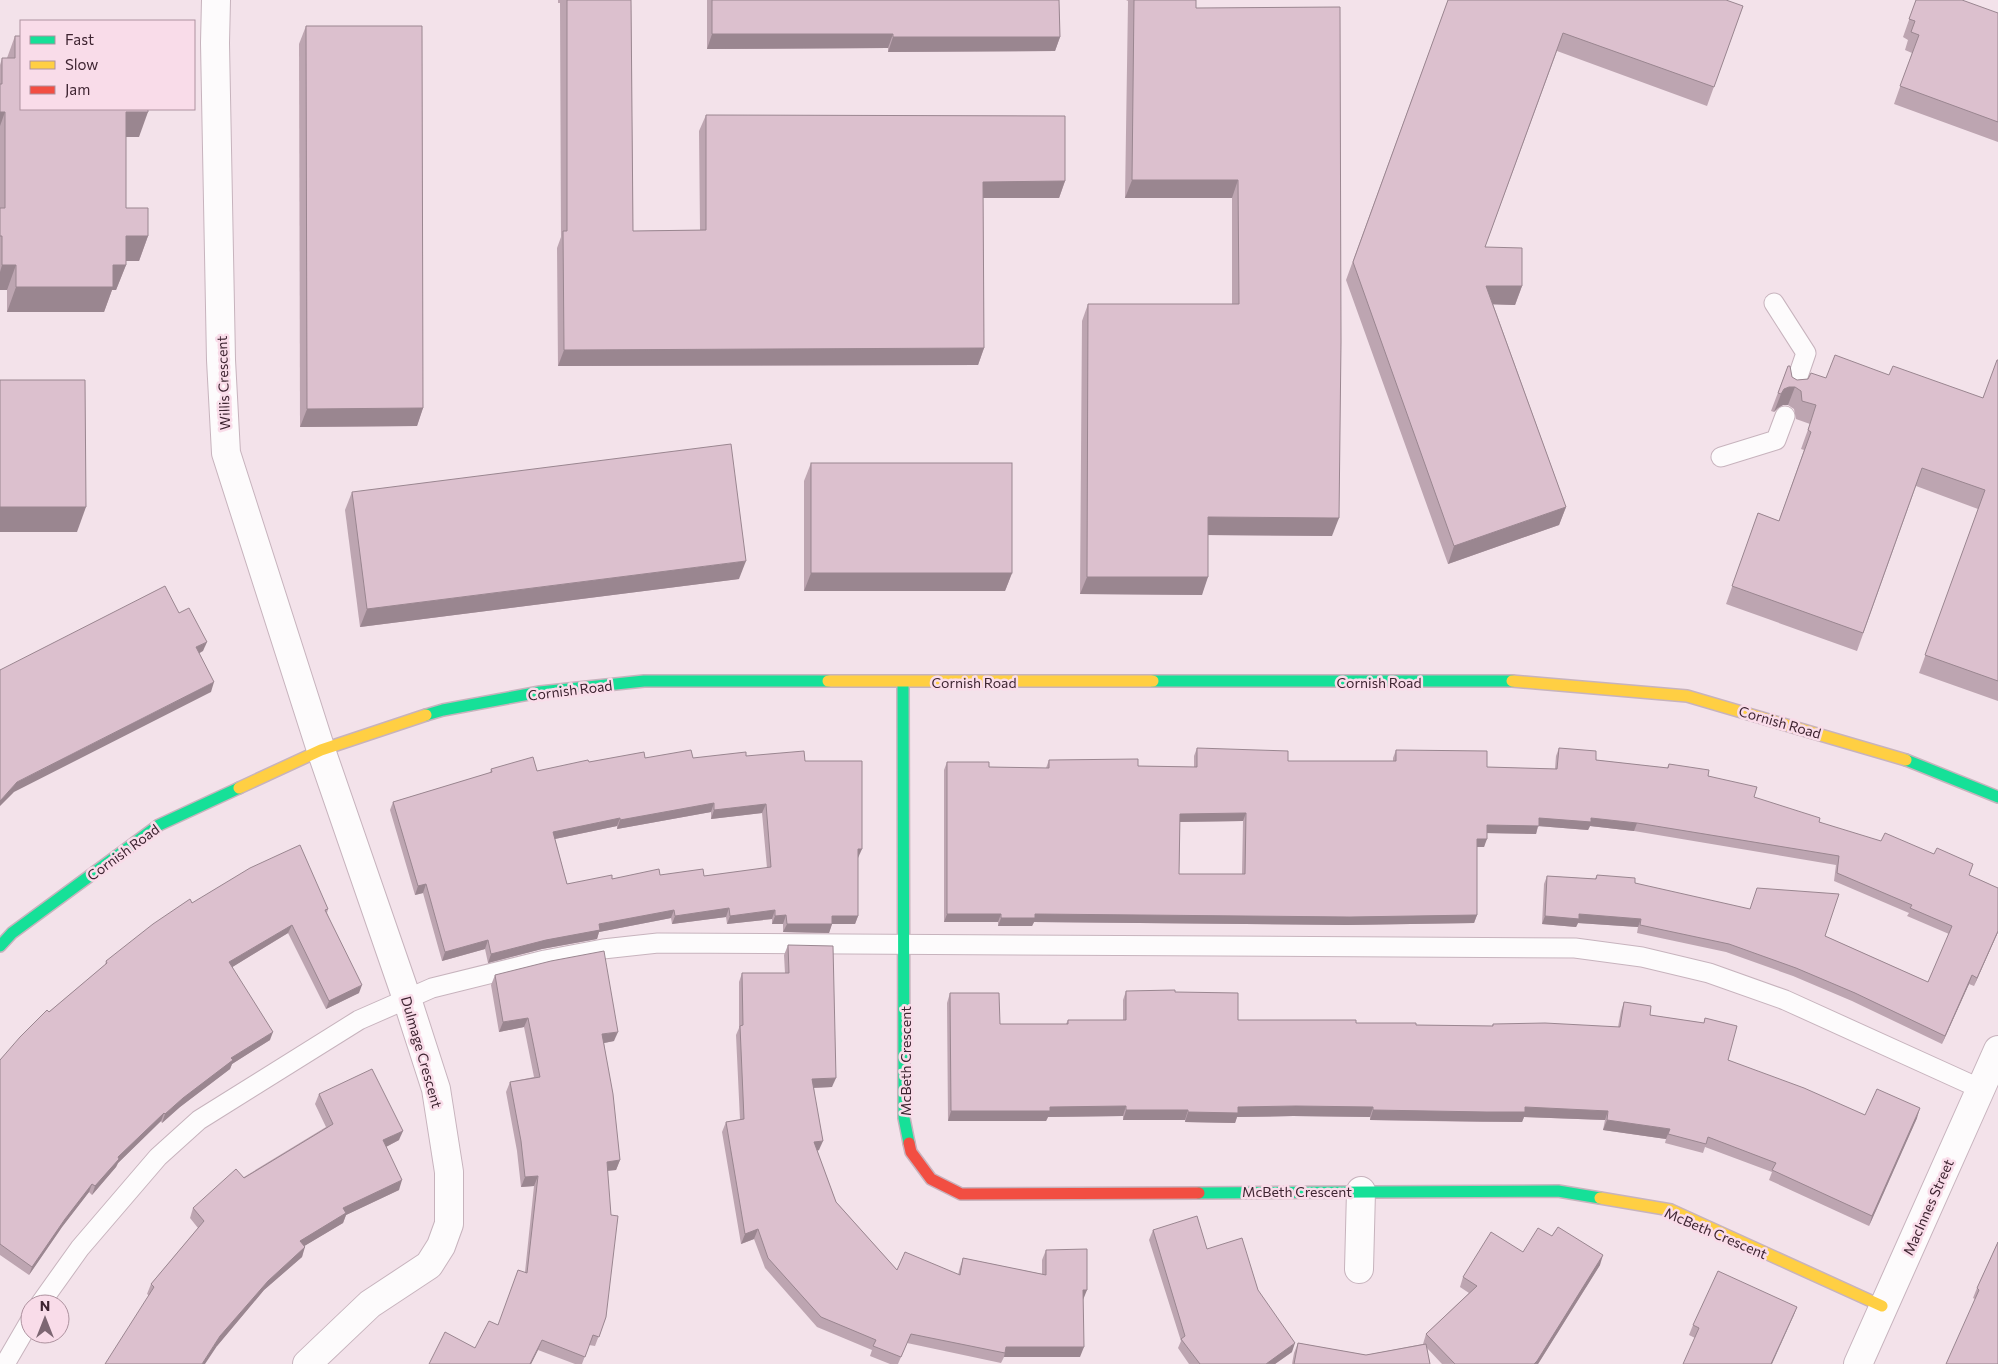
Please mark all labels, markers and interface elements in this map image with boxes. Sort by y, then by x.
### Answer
legend [20,20,195,110]
text: Fast [65,30,94,48]
text: Slow [65,55,98,73]
text: Jam [65,80,90,98]
street label: Willis Crescent [213,335,233,430]
street label: Cornish Road [932,674,1016,691]
street label: Cornish Road [1337,674,1421,691]
street label: Cornish Road [527,676,613,704]
street label: Cornish Road [1737,702,1823,742]
street label: Cornish Road [84,820,162,884]
street label: Dulmage Crescent [398,994,446,1110]
street label: McBeth Crescent [897,1006,914,1116]
street label: MacInnes Street [1899,1156,1957,1258]
street label: McBeth Crescent [1242,1183,1352,1200]
street label: McBeth Crescent [1662,1204,1770,1262]
north arrow [20,1294,70,1344]
text: N [40,1297,50,1314]

